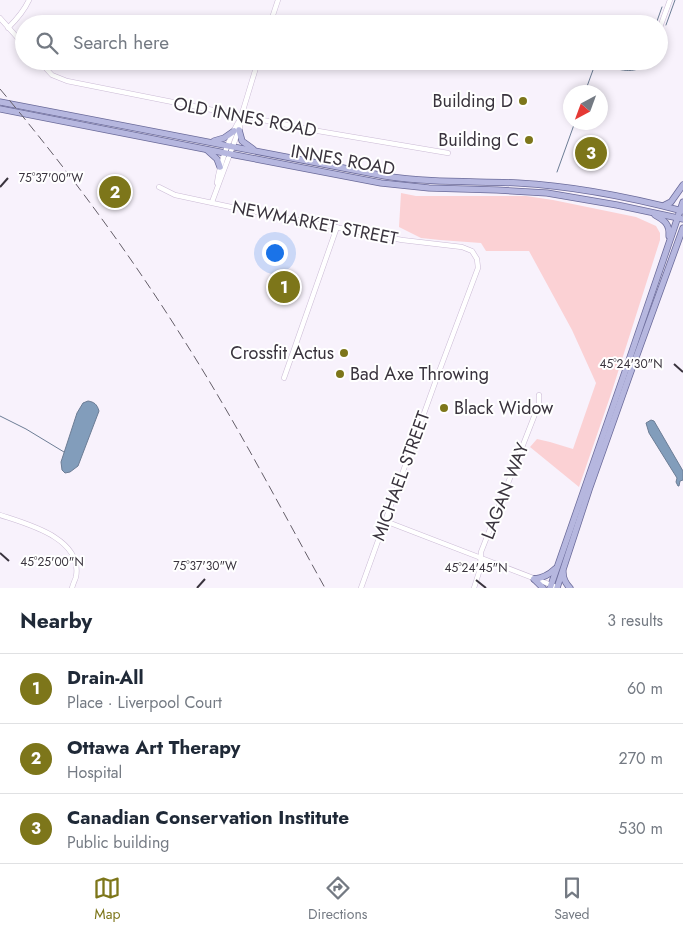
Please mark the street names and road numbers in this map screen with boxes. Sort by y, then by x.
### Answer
street label: OLD INNES ROAD [171,90,319,144]
street label: INNES ROAD [289,138,397,182]
street label: NEWMARKET STREET [230,194,401,252]
street label: MICHAEL STREET [366,407,437,544]
street label: LAGAN WAY [475,438,536,543]

